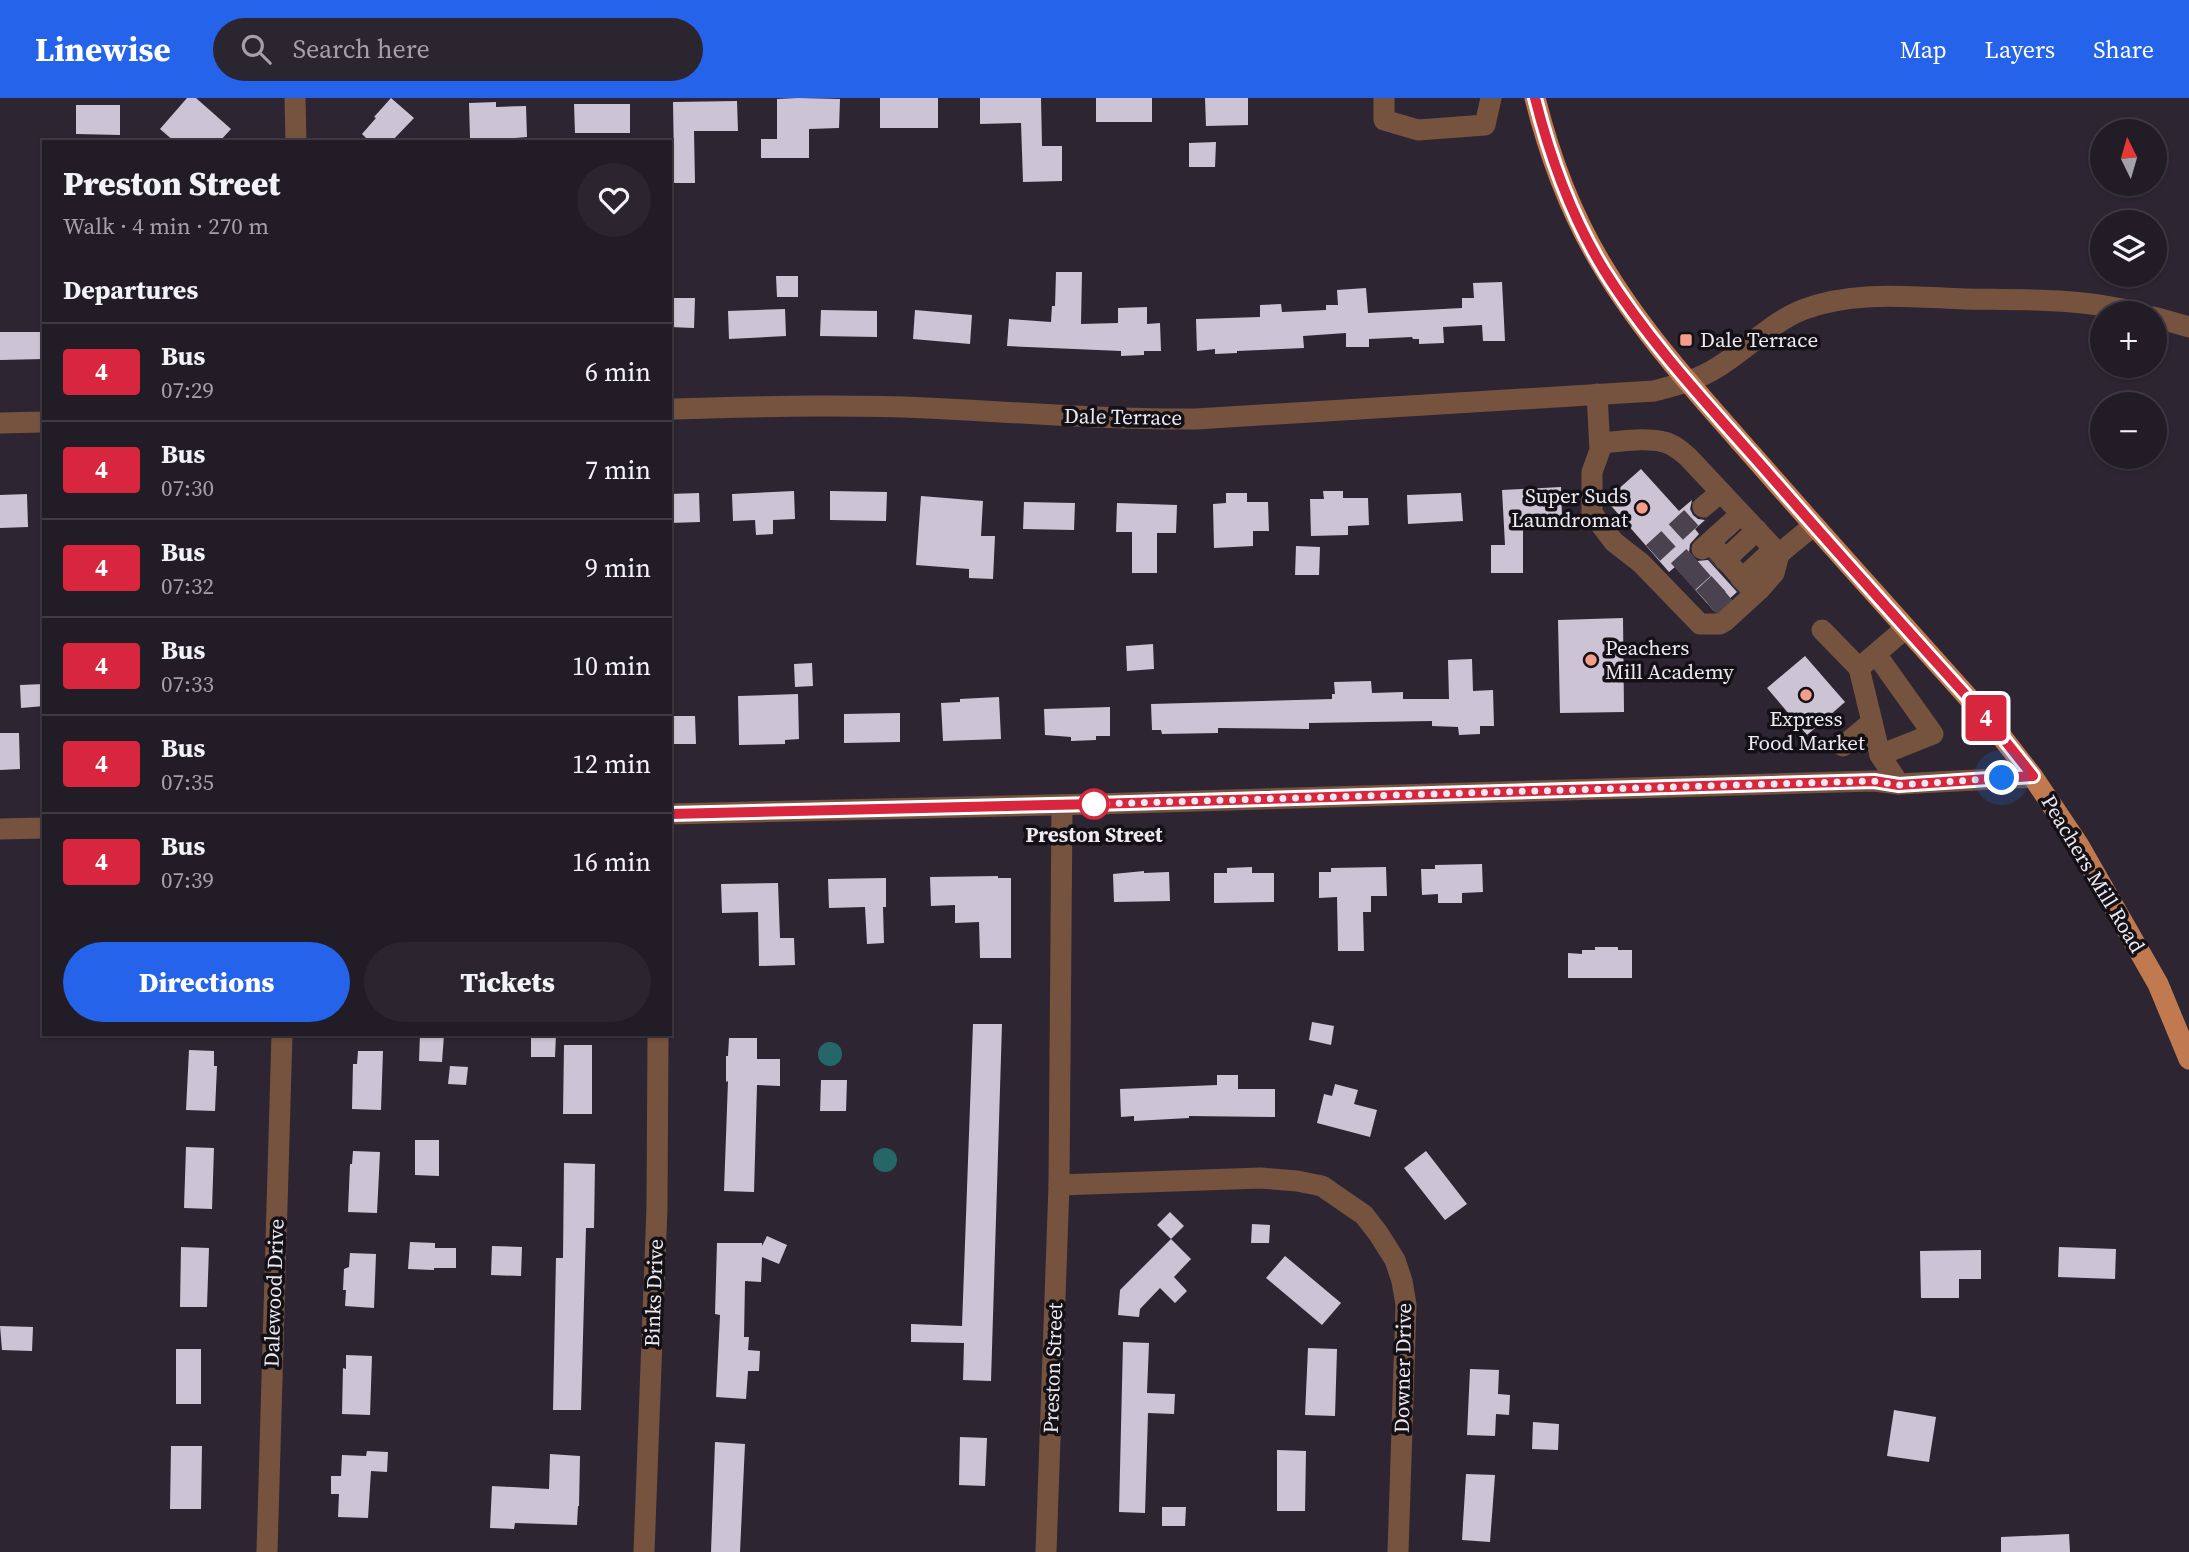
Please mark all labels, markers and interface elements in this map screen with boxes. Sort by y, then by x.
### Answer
search box [213,18,703,81]
text: Linewise [35,27,171,72]
icon: search [237,30,275,68]
text: Search here [293,31,430,67]
text: Map [1900,33,1947,66]
text: Layers [1985,33,2055,66]
text: Share [2093,33,2154,66]
north arrow [2090,119,2166,196]
map controls [2090,119,2167,469]
text: Preston Street [63,161,280,206]
button: heart [577,163,651,237]
text: Walk · 4 min · 270 m [63,210,269,242]
button: layers [2090,210,2167,287]
text: Departures [63,272,198,308]
button: + [2090,301,2167,378]
place label: Dale Terrace [1700,325,1818,354]
marker: Dale Terrace [1678,332,1694,348]
text: Bus [161,338,205,374]
text: 6 min [585,354,651,390]
text: 4 [95,355,108,388]
text: 07:29 [161,374,214,406]
button: − [2090,392,2167,469]
street label: Dale Terrace [1064,401,1182,432]
text: Bus [161,436,205,472]
text: 7 min [585,452,651,488]
text: 4 [95,453,108,486]
text: 07:30 [161,472,214,504]
place label: Super Suds Laundromat [1511,481,1628,534]
marker: Super Suds Laundromat [1634,500,1650,516]
text: Bus [161,534,205,570]
text: 9 min [585,550,651,586]
text: 4 [95,551,108,584]
text: 07:32 [161,570,214,602]
text: Bus [161,632,205,668]
place label: Peachers Mill Academy [1605,633,1734,686]
text: 10 min [572,648,651,684]
text: 4 [95,649,108,682]
marker: Peachers Mill Academy [1583,652,1599,668]
text: 07:33 [161,668,214,700]
marker: Express Food Market [1798,687,1814,703]
line badge: 4 [1963,695,2009,741]
text: 4 [1979,701,1993,734]
place label: Express Food Market [1747,704,1865,757]
text: Bus [161,730,205,766]
text: 12 min [572,746,651,782]
text: 4 [95,747,108,780]
your location [1984,760,2019,795]
text: 07:35 [161,766,214,798]
marker: Preston Street [1079,789,1109,819]
street label: Peachers Mill Road [2035,789,2152,958]
place label: Preston Street [1026,820,1163,849]
text: Bus [161,828,205,864]
text: 16 min [572,844,651,880]
text: 4 [95,845,108,878]
text: 07:39 [161,864,214,896]
button: Directions [63,942,350,1022]
button: Tickets [364,942,651,1022]
street label: Dalewood Drive [256,1218,291,1368]
street label: Binks Drive [637,1238,670,1348]
street label: Preston Street [1036,1302,1069,1434]
street label: Downer Drive [1387,1303,1418,1433]

